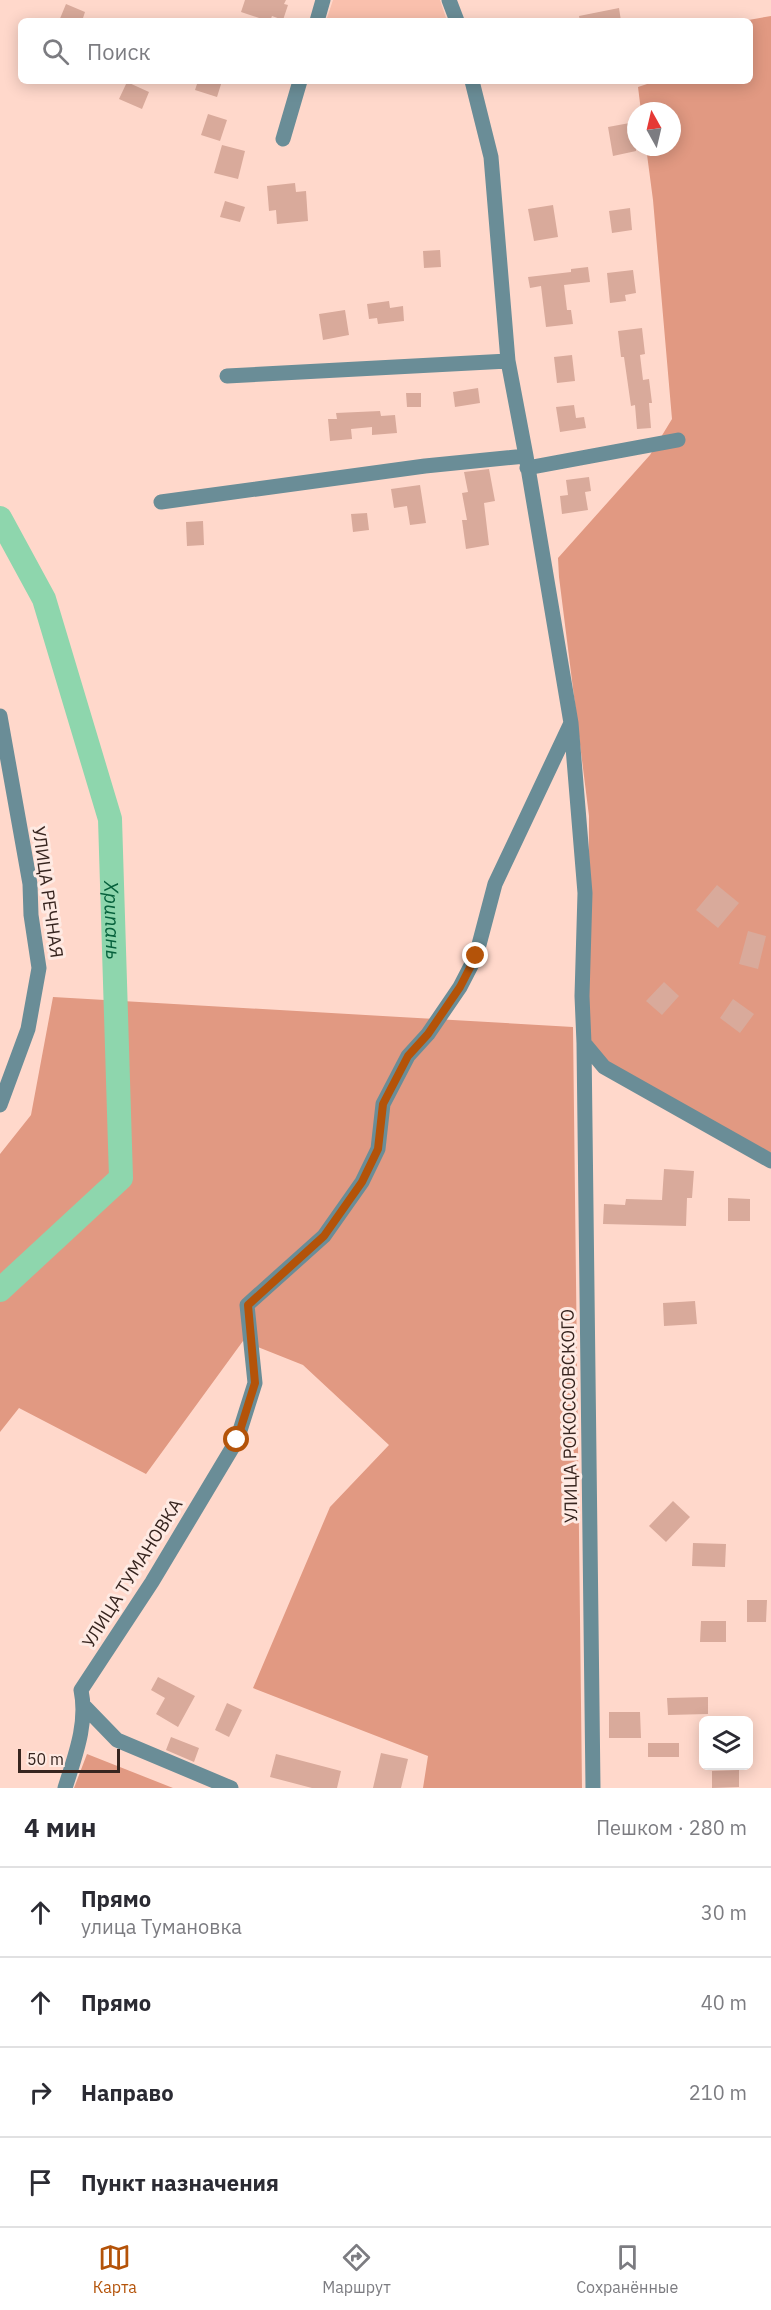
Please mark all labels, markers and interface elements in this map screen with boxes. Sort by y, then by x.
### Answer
search box [18,18,753,84]
icon: search [39,35,72,68]
text: Поиск [87,37,151,66]
north arrow [627,102,681,156]
street label: УЛИЦА РЕЧНАЯ [27,825,69,959]
water label: Хрипань [98,879,128,960]
route end [462,942,488,968]
street label: УЛИЦА РОКОССОВСКОГО [556,1309,582,1523]
route start [223,1426,249,1452]
street label: УЛИЦА ТУМАНОВКА [77,1494,188,1652]
map controls [699,1716,753,1770]
button: layers [699,1716,753,1770]
scale bar [18,1746,120,1774]
text: 50 m [27,1749,64,1769]
text: 4 мин [24,1810,96,1844]
text: Пешком · 280 m [596,1814,747,1841]
text: Прямо [81,1884,151,1913]
icon: ahead [24,1896,57,1929]
text: 30 m [701,1899,747,1926]
text: улица Тумановка [81,1913,242,1940]
icon: ahead [24,1986,57,2019]
text: Прямо [81,1988,151,2017]
text: 40 m [701,1989,747,2016]
icon: right [24,2076,57,2109]
text: Направо [81,2078,174,2107]
text: 210 m [689,2079,747,2106]
icon: arrive [24,2166,57,2199]
text: Пункт назначения [81,2168,279,2197]
tab: Карта [93,2241,137,2297]
tab: Маршрут [322,2241,391,2297]
tab: Сохранённые [576,2241,678,2297]

